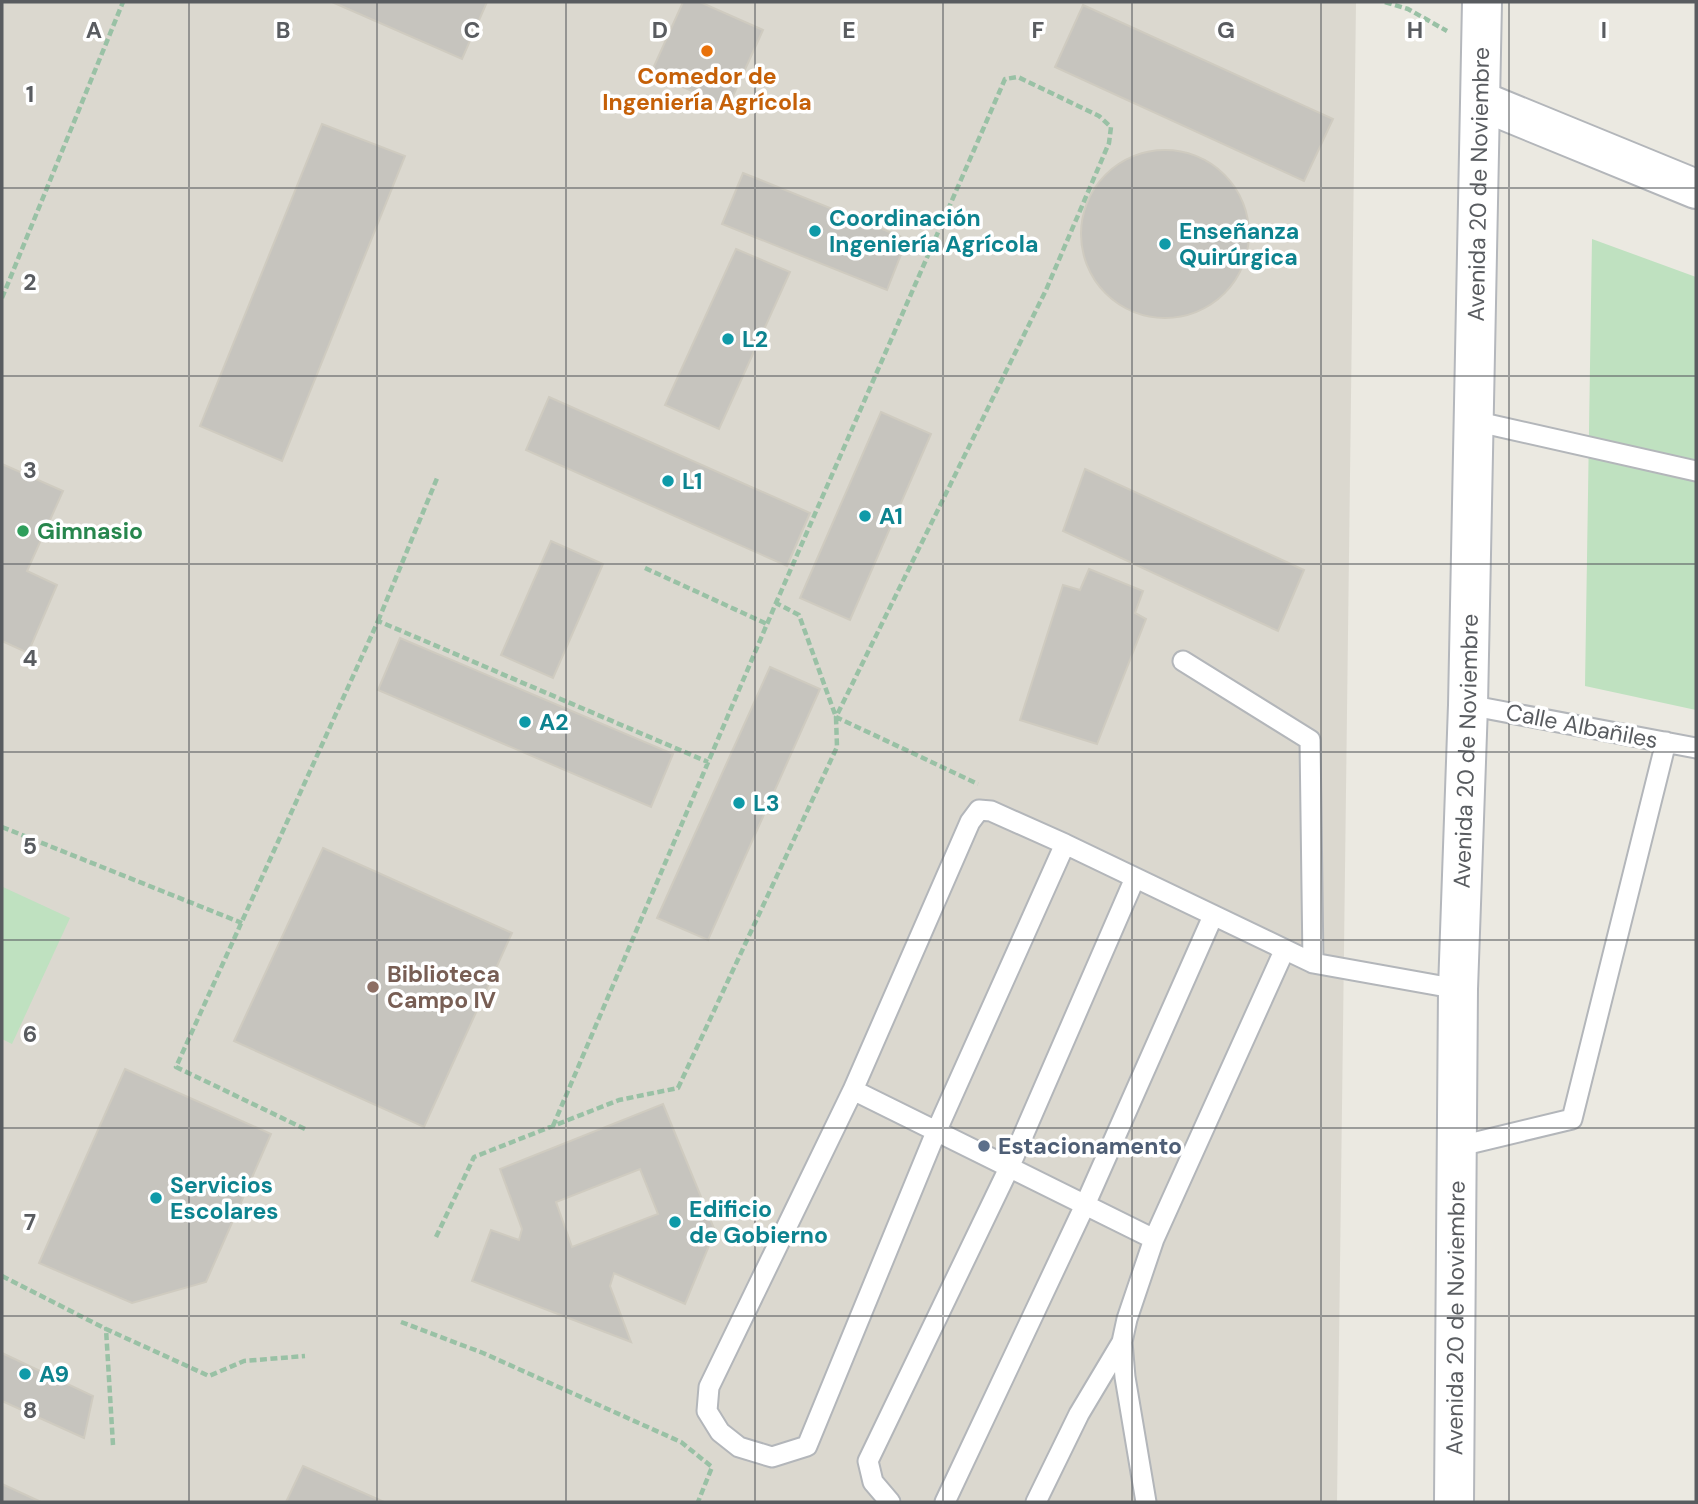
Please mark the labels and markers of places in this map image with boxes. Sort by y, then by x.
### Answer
marker: Comedor de Ingeniería Agrícola [699,43,715,59]
place label: Comedor de Ingeniería Agrícola [602,61,812,117]
place label: Coordinación Ingeniería Agrícola [829,203,1038,259]
place label: Enseñanza Quirúrgica [1179,216,1299,272]
marker: Coordinación Ingeniería Agrícola [807,223,823,239]
marker: Enseñanza Quirúrgica [1157,236,1173,252]
place label: L2 [742,324,768,354]
marker: L2 [720,331,736,347]
place label: L1 [682,466,702,496]
marker: L1 [660,473,676,489]
place label: A1 [879,501,903,531]
marker: A1 [857,508,873,524]
place label: Gimnasio [37,516,143,546]
marker: Gimnasio [15,523,31,539]
place label: A2 [539,707,569,737]
marker: A2 [517,714,533,730]
place label: L3 [753,788,780,818]
marker: L3 [731,795,747,811]
place label: Biblioteca Campo IV [387,959,500,1015]
marker: Biblioteca Campo IV [365,979,381,995]
place label: Estacionamento [998,1131,1182,1161]
marker: Estacionamento [976,1138,992,1154]
place label: Servicios Escolares [170,1170,279,1226]
marker: Servicios Escolares [148,1190,164,1206]
place label: Edificio de Gobierno [689,1194,828,1250]
marker: Edificio de Gobierno [667,1214,683,1230]
place label: A9 [39,1359,69,1389]
marker: A9 [17,1366,33,1382]

